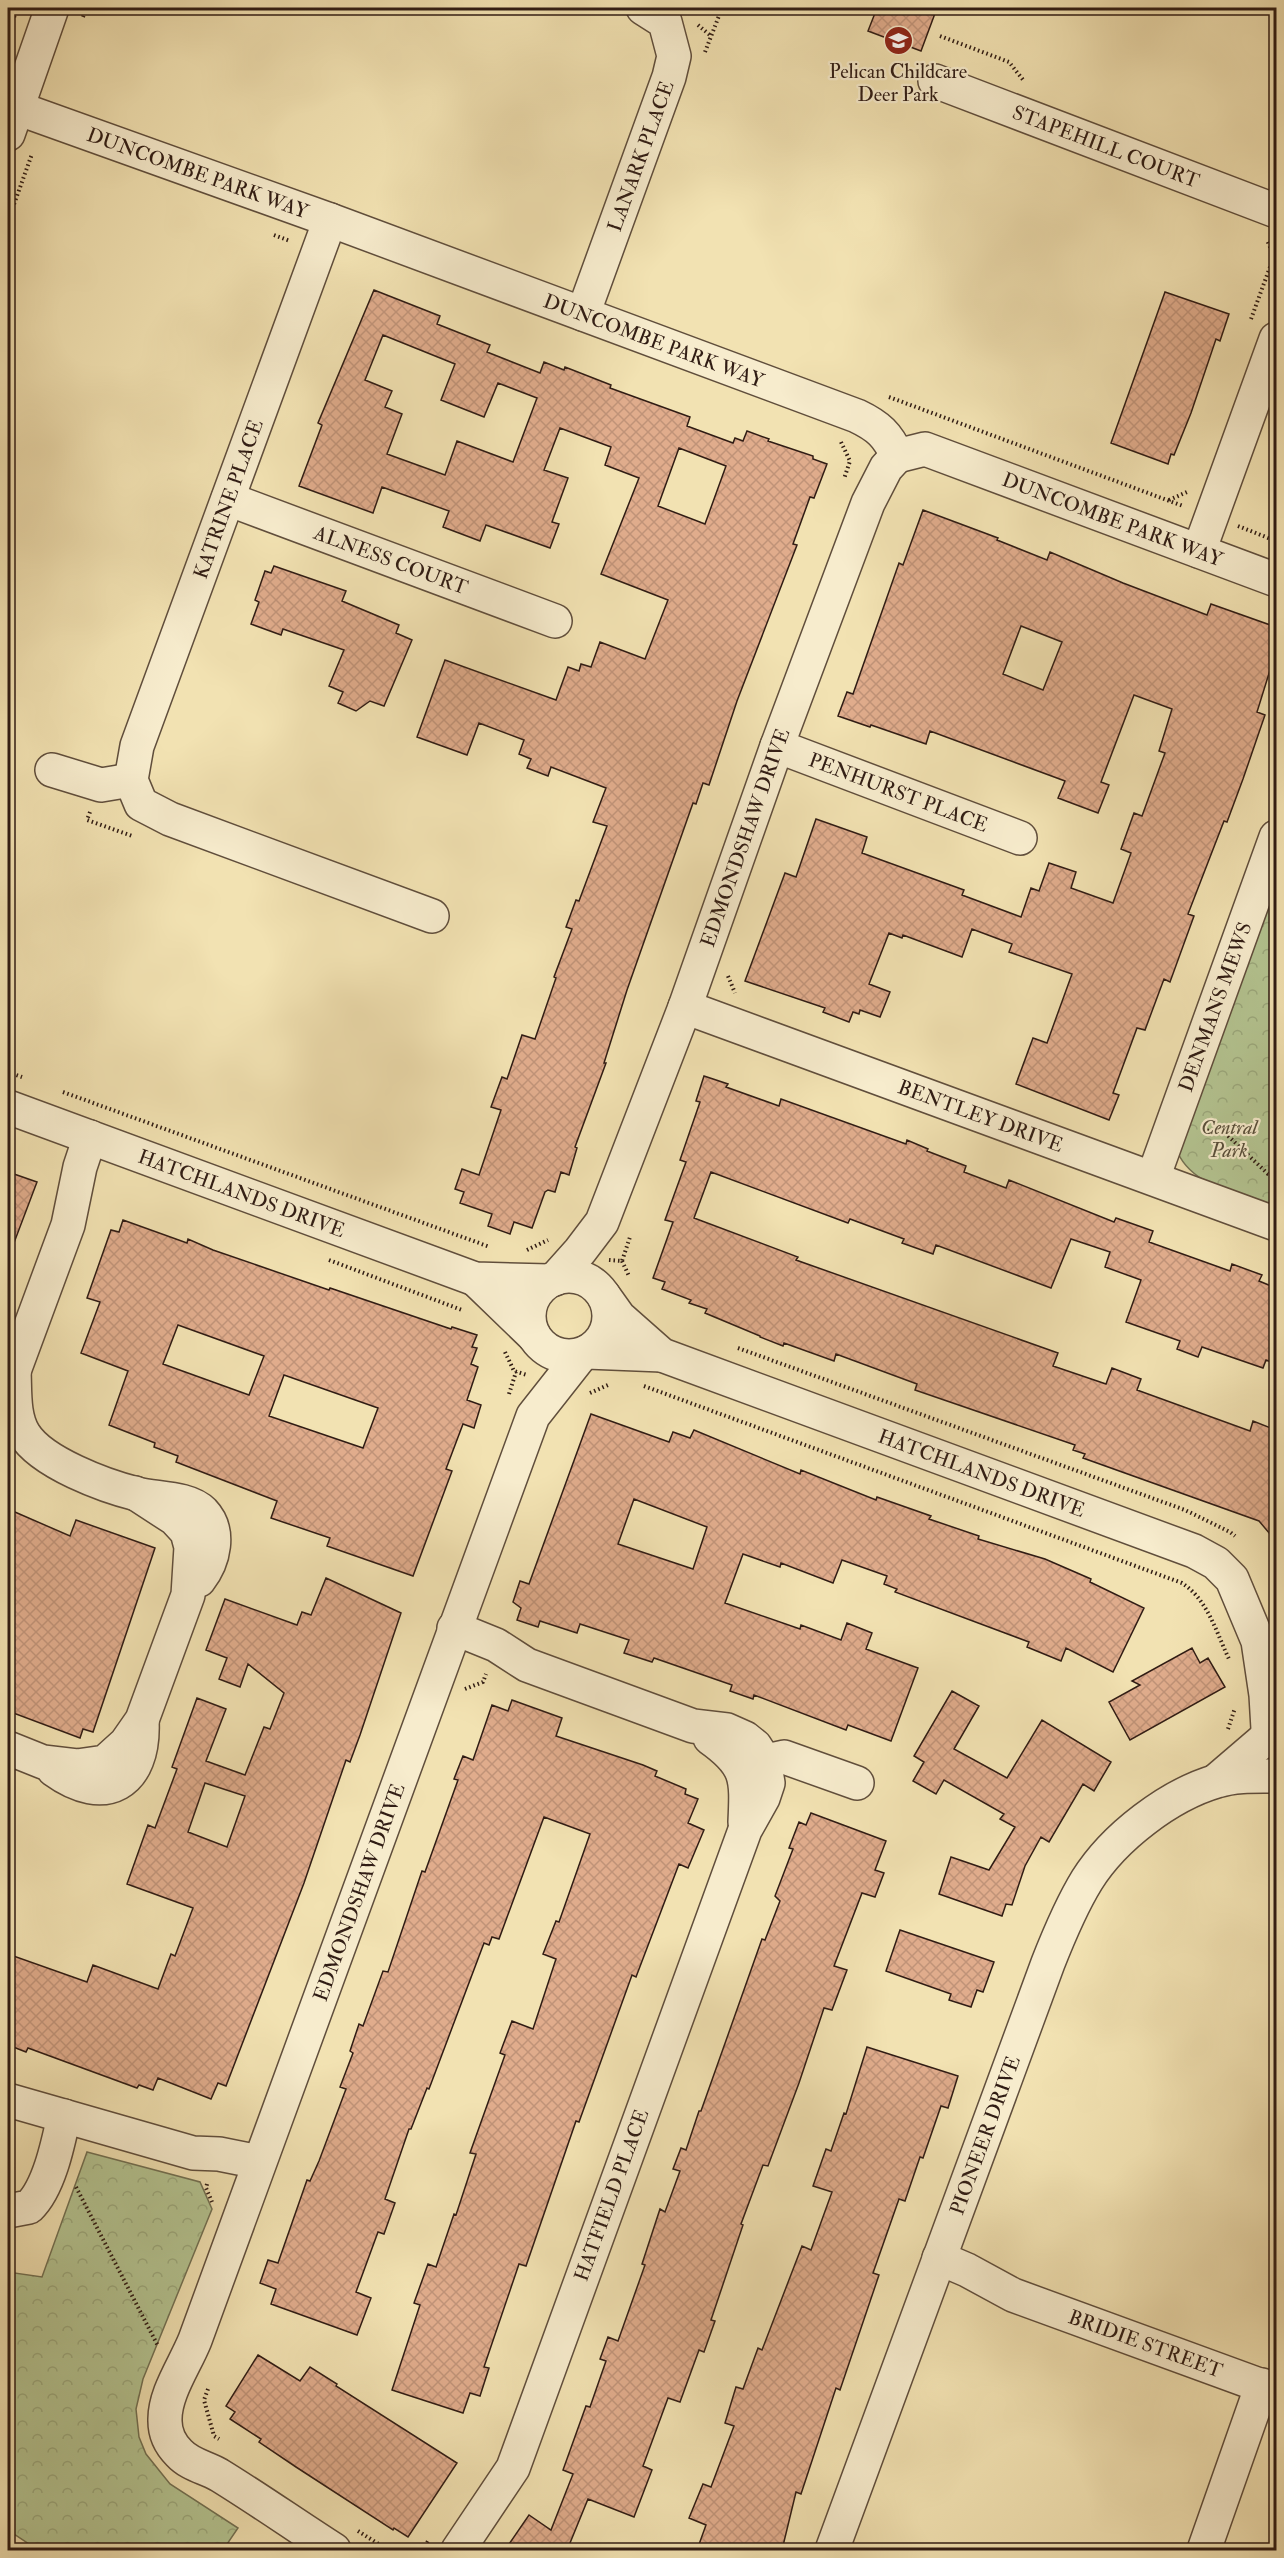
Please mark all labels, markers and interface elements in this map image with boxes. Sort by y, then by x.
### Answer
school or university icon: Pelican Childcare Deer Park [882,24,914,56]
place label: Pelican Childcare Deer Park [829,59,967,107]
street label: LANARK PLACE [602,78,680,235]
street label: STAPEHILL COURT [1009,100,1203,194]
street label: DUNCOMBE PARK WAY [83,122,313,225]
street label: DUNCOMBE PARK WAY [540,288,769,394]
street label: KATRINE PLACE [188,416,269,582]
street label: DUNCOMBE PARK WAY [999,467,1228,573]
street label: ALNESS COURT [309,520,471,600]
street label: EDMONDSHAW DRIVE [695,725,795,951]
street label: PENHURST PLACE [805,747,992,838]
street label: DENMANS MEWS [1173,919,1257,1095]
street label: BENTLEY DRIVE [894,1074,1067,1158]
park label: Central Park [1201,1115,1259,1163]
street label: HATCHLANDS DRIVE [135,1144,348,1243]
street label: HATCHLANDS DRIVE [875,1424,1088,1523]
street label: EDMONDSHAW DRIVE [308,1780,411,2005]
street label: PIONEER DRIVE [944,2052,1026,2218]
street label: HATFIELD PLACE [569,2106,654,2285]
street label: BRIDIE STREET [1065,2304,1226,2383]

